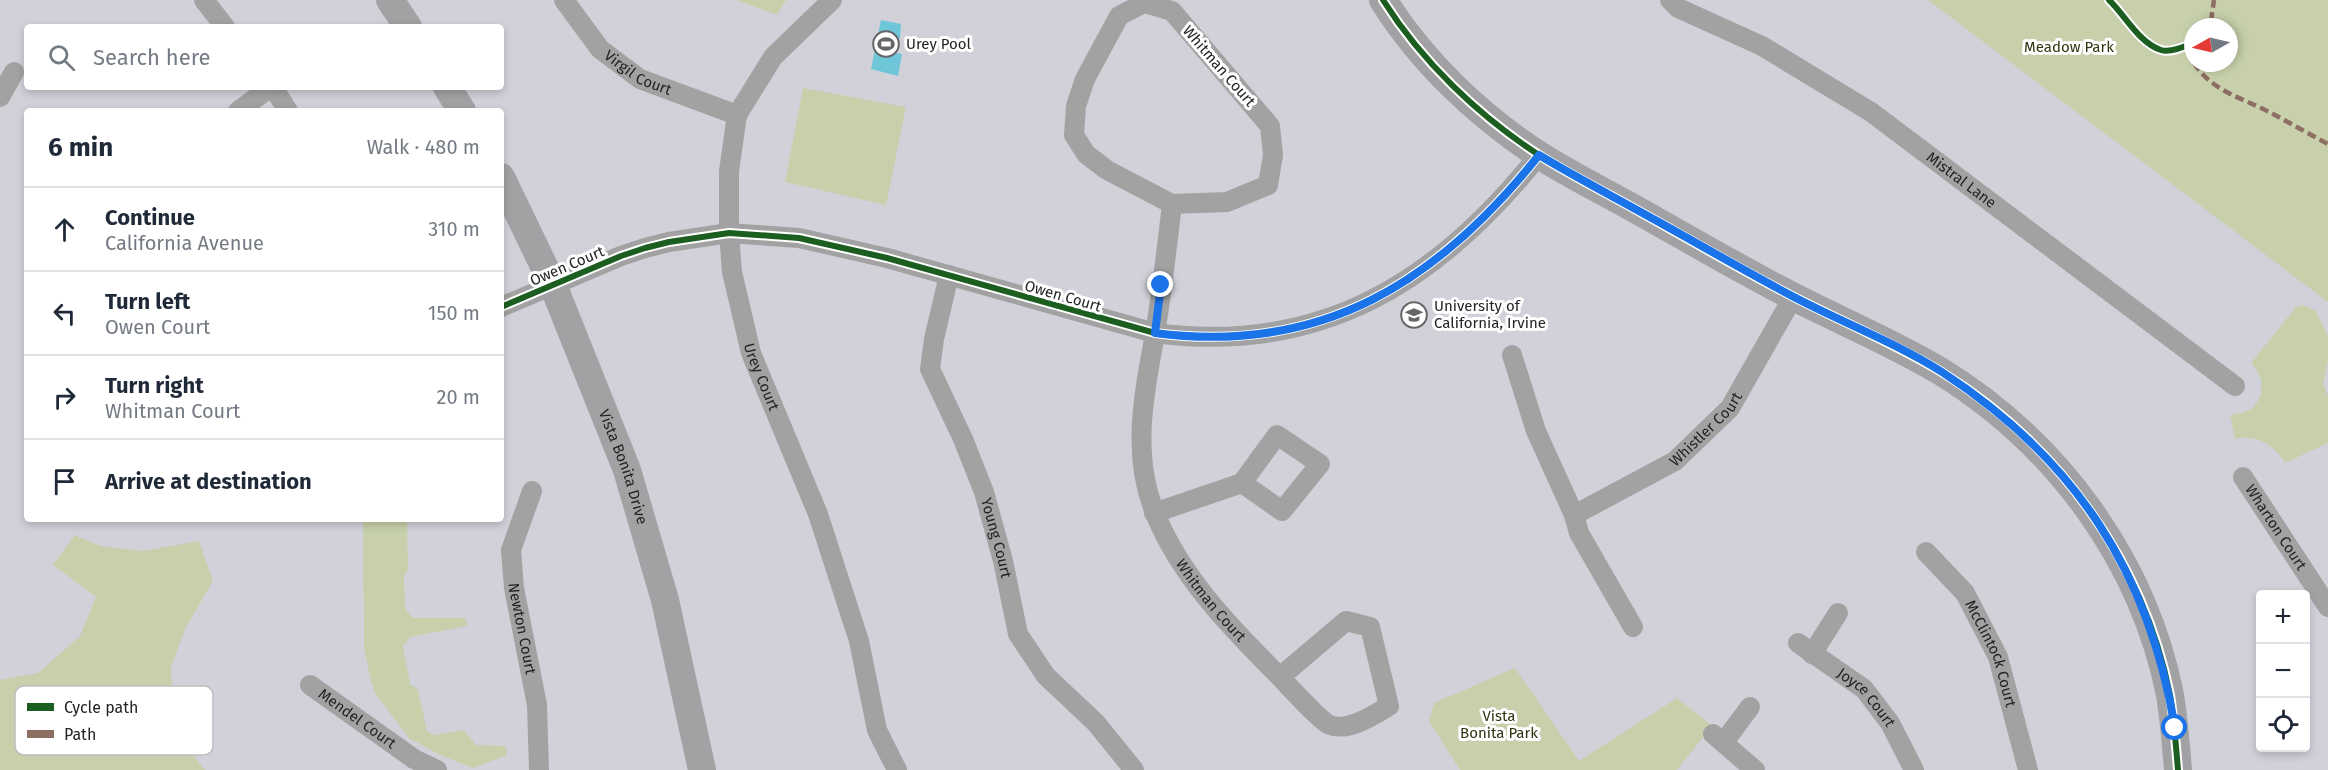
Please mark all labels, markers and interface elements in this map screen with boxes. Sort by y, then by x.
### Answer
north arrow [2184,18,2238,72]
street label: Whitman Court [1179,22,1259,111]
search box [24,24,504,90]
sports icon: Urey Pool [871,29,901,59]
place label: Urey Pool [906,35,972,53]
park label: Meadow Park [2024,38,2114,56]
icon: search [45,41,78,74]
text: Search here [93,44,211,71]
street label: Virgil Court [601,46,675,99]
text: 6 min [48,132,113,163]
text: Walk · 480 m [367,135,480,159]
street label: Mistral Lane [1923,148,2000,212]
text: Continue [105,204,195,231]
icon: ahead [48,213,81,246]
text: 310 m [428,217,480,241]
text: California Avenue [105,231,264,255]
street label: Owen Court [527,242,607,290]
route end [1147,271,1173,297]
street label: Owen Court [1023,276,1104,316]
text: Turn left [105,288,190,315]
icon: left [48,297,81,330]
place label: University of California, Irvine [1434,297,1546,332]
school or university icon: University of California, Irvine [1399,300,1429,330]
text: 150 m [428,301,480,325]
text: Owen Court [105,315,210,339]
street label: Urey Court [740,341,783,414]
text: Turn right [105,372,204,399]
icon: right [48,381,81,414]
text: 20 m [437,385,480,409]
street label: Whistler Court [1666,389,1746,470]
text: Whitman Court [105,399,240,423]
street label: Vista Bonita Drive [595,407,651,526]
icon: arrive [48,465,81,498]
text: Arrive at destination [105,468,312,495]
street label: Wharton Court [2241,481,2311,574]
street label: Young Court [977,496,1015,580]
street label: Whitman Court [1172,555,1250,646]
street label: Newton Court [505,582,540,676]
map controls [2256,590,2310,752]
button: + [2256,590,2310,644]
street label: McClintock Court [1961,597,2020,710]
button: − [2256,644,2310,698]
street label: Joyce Court [1834,664,1900,730]
street label: Mendel Court [315,685,400,753]
legend [15,686,213,755]
text: Cycle path [64,698,138,717]
button: locate [2256,698,2310,752]
park label: Vista Bonita Park [1460,707,1538,742]
route start [2161,714,2187,740]
text: Path [64,725,96,744]

